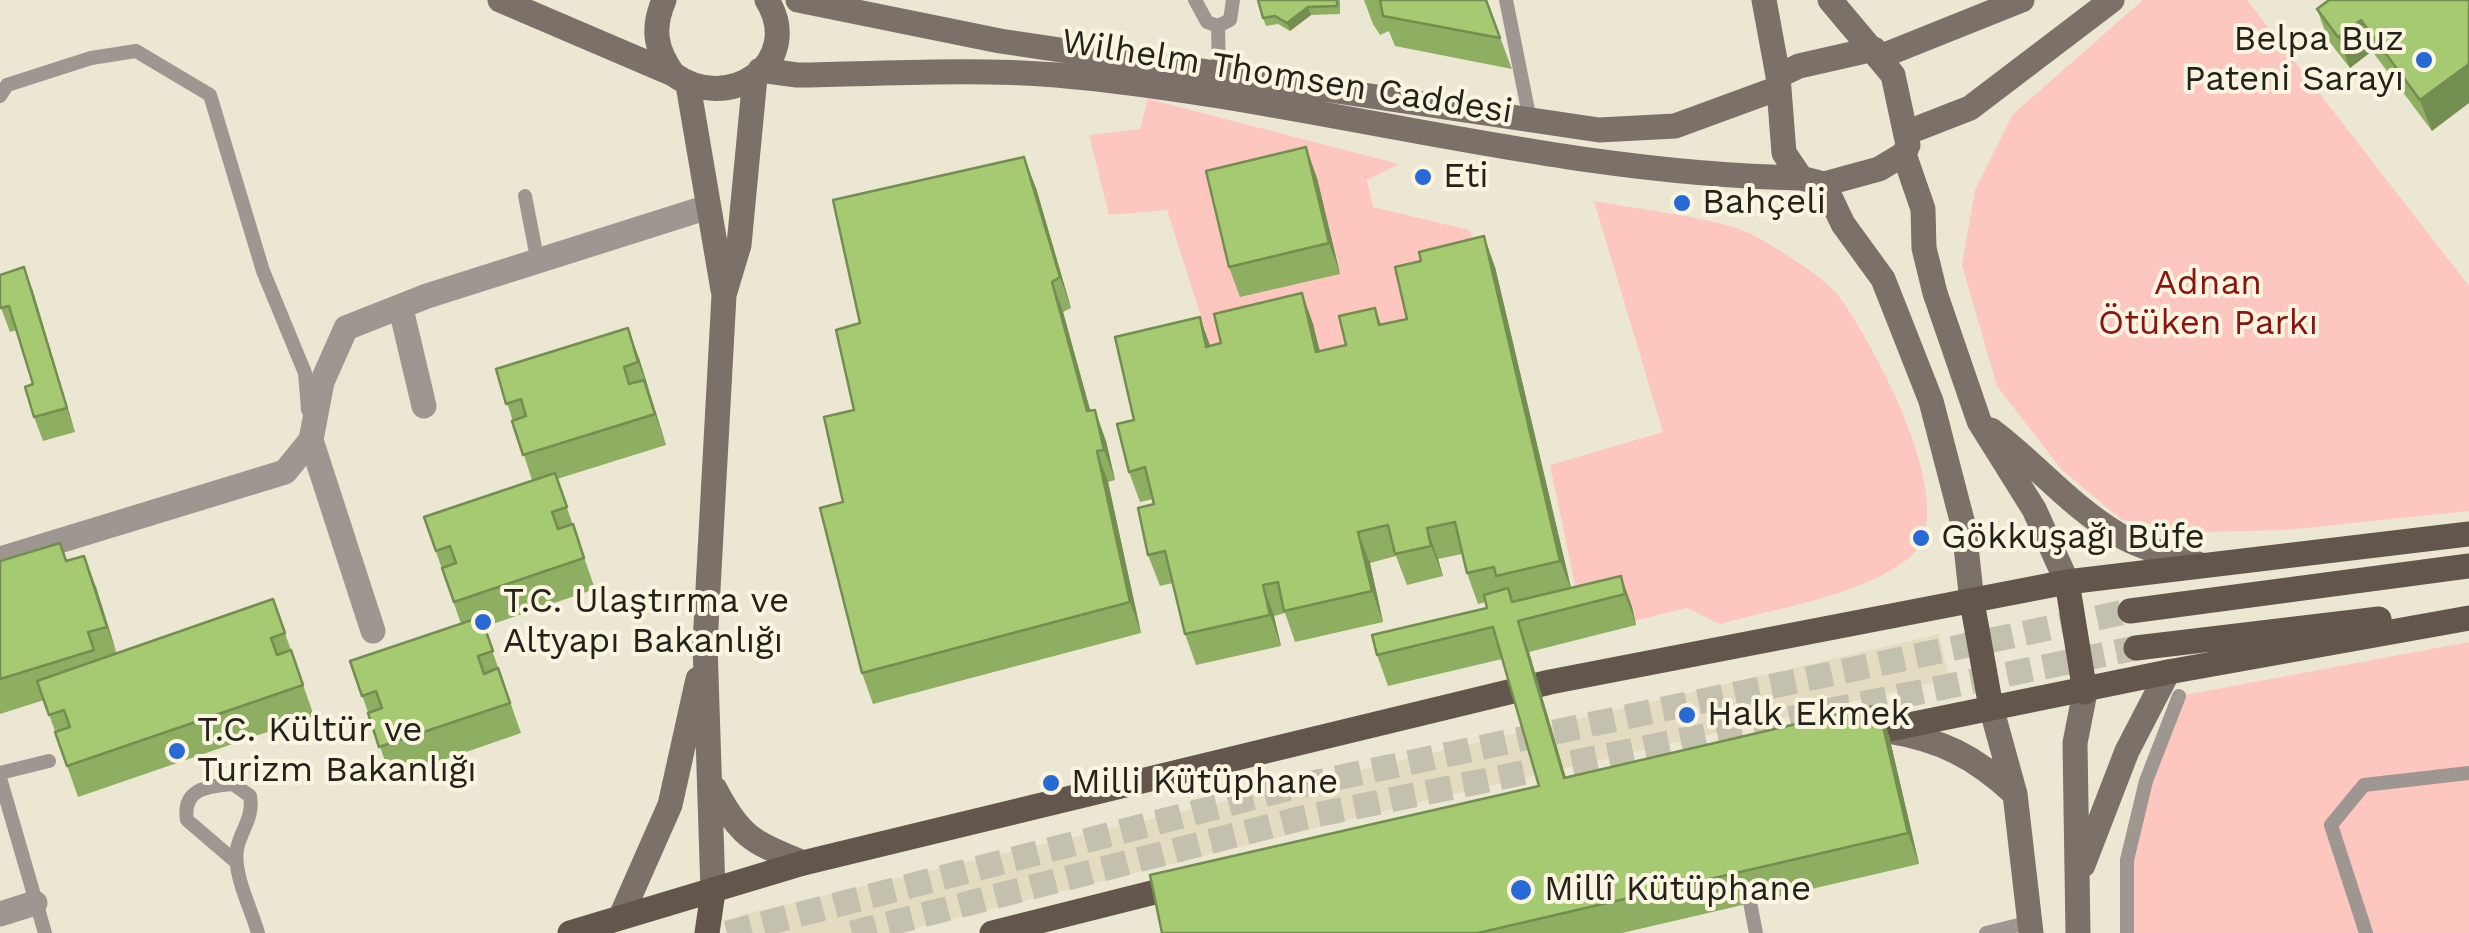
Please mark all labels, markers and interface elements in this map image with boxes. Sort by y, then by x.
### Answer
place label: Belpa Buz Pateni Sarayı [2184,19,2404,101]
street label: Wilhelm Thomsen Caddesi [1059,21,1515,133]
marker: Belpa Buz Pateni Sarayı [2413,49,2435,71]
place label: Eti [1443,156,1489,198]
marker: Eti [1412,166,1434,188]
place label: Bahçeli [1702,182,1826,224]
marker: Bahçeli [1671,192,1693,214]
park label: Adnan Ötüken Parkı [2098,263,2318,345]
place label: Gökkuşağı Büfe [1941,517,2205,559]
marker: Gökkuşağı Büfe [1910,527,1932,549]
place label: T.C. Ulaştırma ve Altyapı Bakanlığı [503,581,789,663]
marker: T.C. Ulaştırma ve Altyapı Bakanlığı [472,611,494,633]
place label: Halk Ekmek [1707,694,1910,736]
marker: Halk Ekmek [1676,704,1698,726]
place label: T.C. Kültür ve Turizm Bakanlığı [197,710,477,792]
marker: T.C. Kültür ve Turizm Bakanlığı [166,740,188,762]
place label: Milli Kütüphane [1071,762,1338,804]
marker: Milli Kütüphane [1040,772,1062,794]
place label: Millî Kütüphane [1544,869,1811,911]
marker: Millî Kütüphane [1508,877,1534,903]

